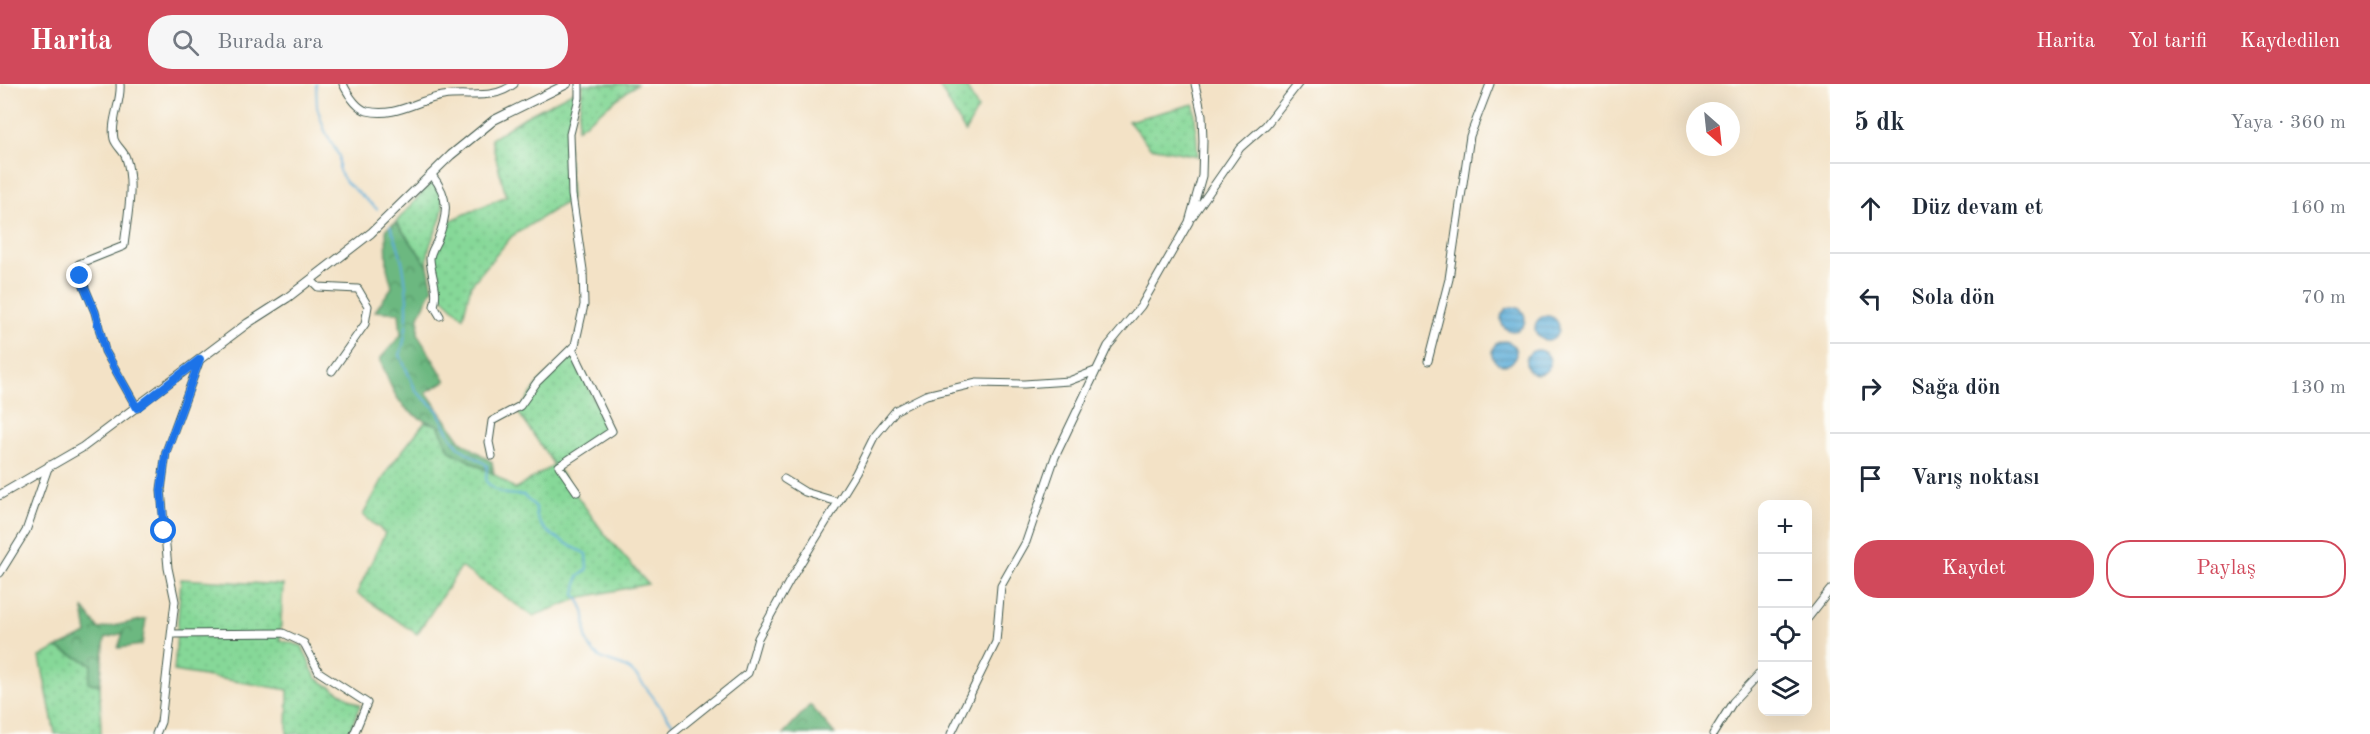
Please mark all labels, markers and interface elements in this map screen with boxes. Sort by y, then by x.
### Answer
search box [148,15,568,69]
icon: search [169,26,202,59]
text: Harita [30,28,112,56]
text: Burada ara [217,31,323,53]
text: Harita [2036,31,2095,52]
text: Yol tarifi [2128,31,2207,52]
text: Kaydedilen [2240,31,2340,52]
north arrow [1686,102,1740,156]
text: 5 dk [1854,110,1905,136]
text: Yaya · 360 m [2230,113,2346,133]
icon: ahead [1854,192,1887,225]
text: Düz devam et [1911,197,2043,219]
text: 160 m [2290,198,2346,218]
route end [66,262,92,288]
icon: left [1854,282,1887,315]
text: Sola dön [1911,287,1995,309]
text: 70 m [2301,288,2346,308]
icon: right [1854,372,1887,405]
text: Sağa dön [1911,377,2001,399]
text: 130 m [2290,378,2346,398]
icon: arrive [1854,462,1887,495]
text: Varış noktası [1911,467,2040,489]
map controls [1758,500,1812,716]
button: + [1758,500,1812,554]
route start [150,517,176,543]
button: Kaydet [1854,540,2094,598]
button: Paylaş [2106,540,2346,598]
button: − [1758,554,1812,608]
button: locate [1758,608,1812,662]
button: layers [1758,662,1812,716]

